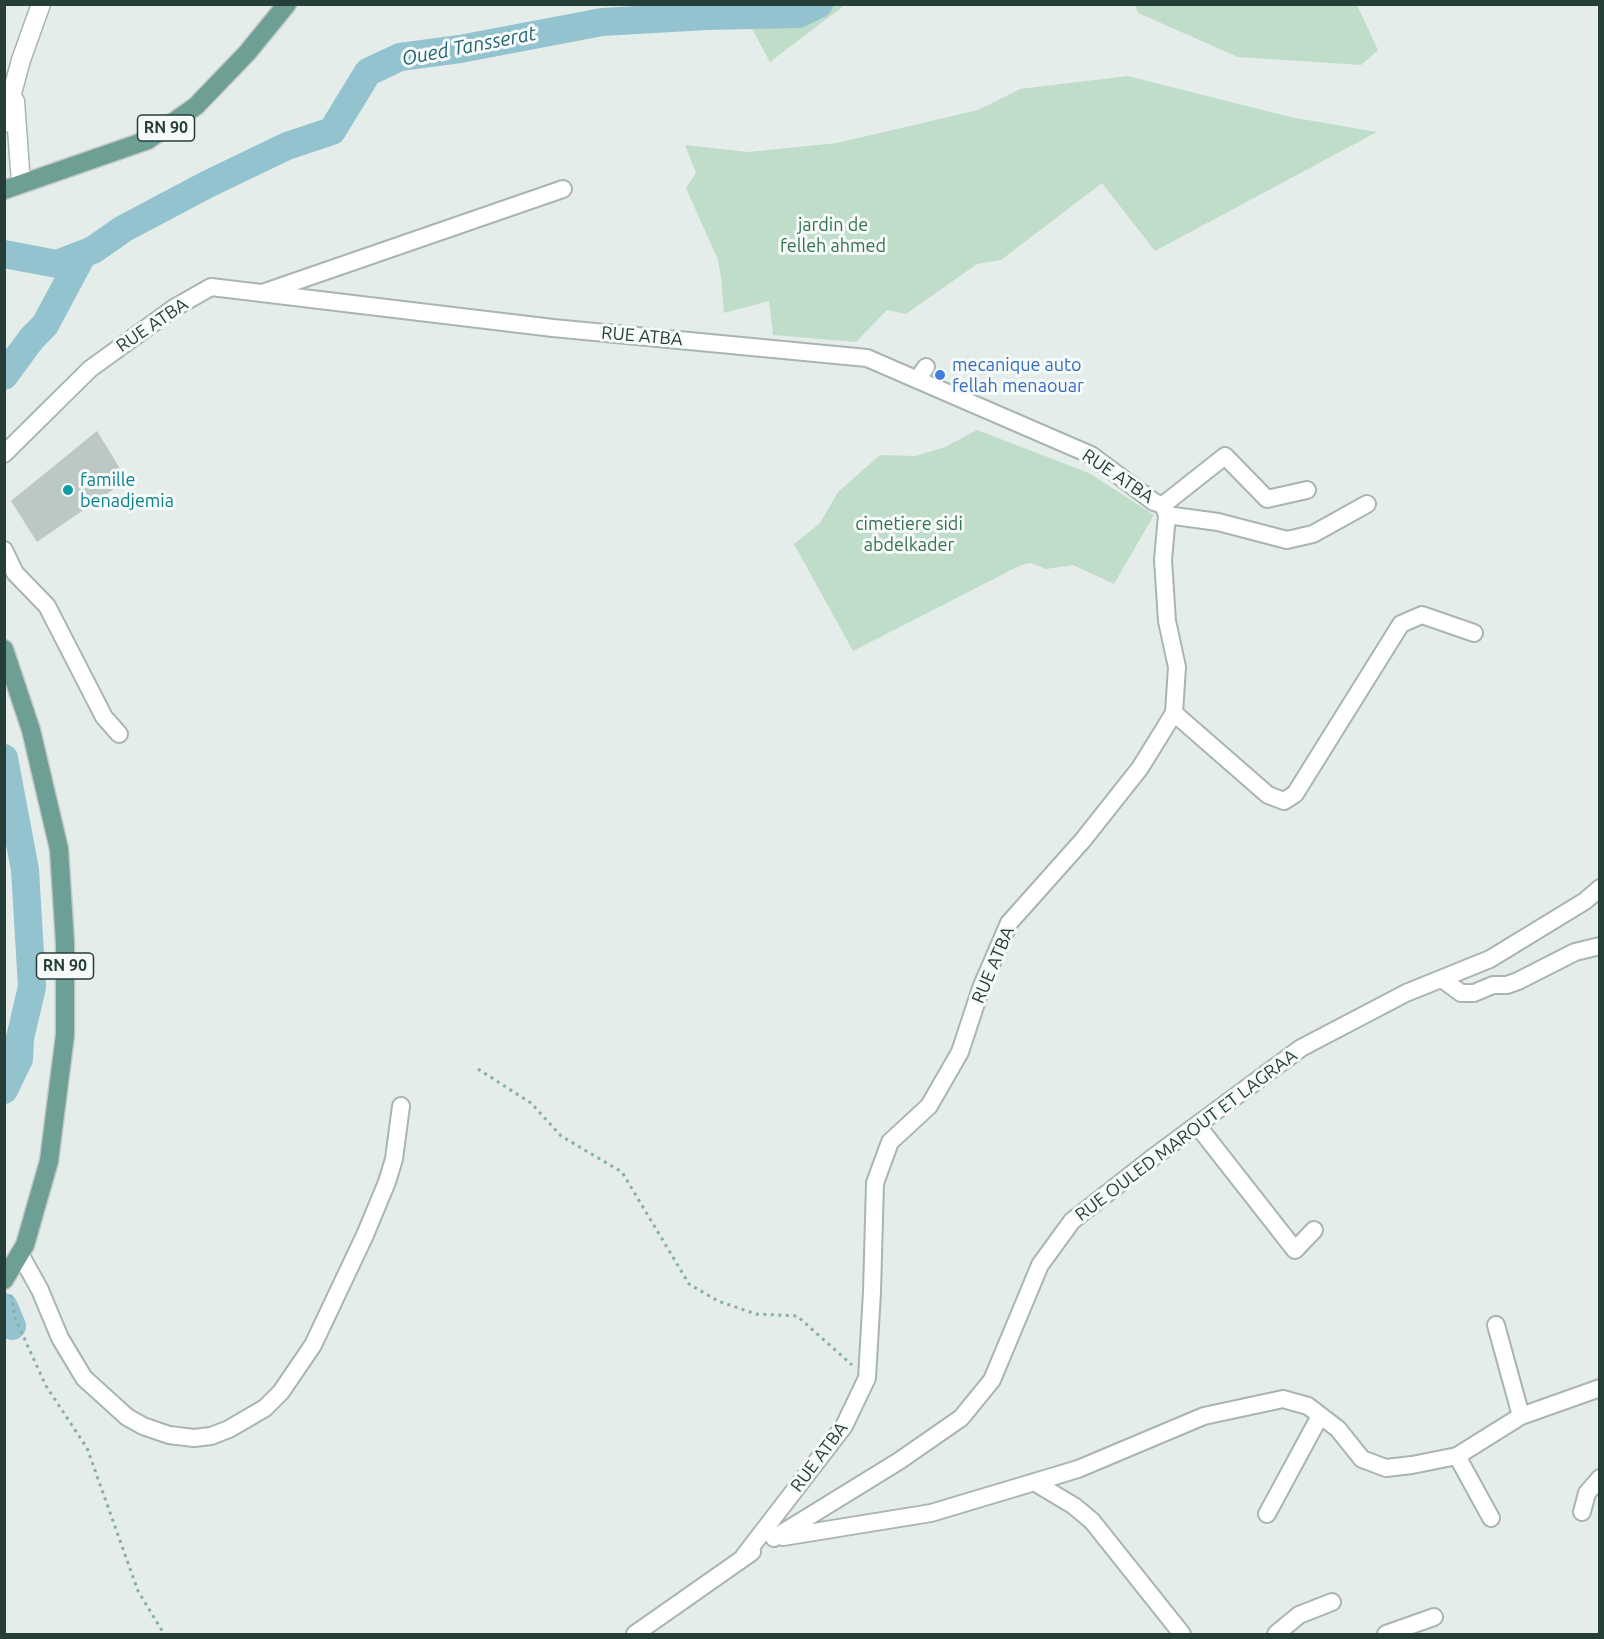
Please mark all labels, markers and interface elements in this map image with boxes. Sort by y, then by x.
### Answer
water label: Oued Tansserat [400,21,538,71]
road number: RN 90 [138,115,195,141]
park label: jardin de felleh ahmed [780,214,886,256]
street label: RUE ATBA [112,293,192,357]
street label: RUE ATBA [600,322,684,350]
place label: mecanique auto fellah menaouar [952,354,1084,397]
marker: mecanique auto fellah menaouar [933,368,947,382]
street label: RUE ATBA [1078,444,1158,508]
place label: famille benadjemia [80,469,174,512]
marker: famille benadjemia [61,483,75,497]
park label: cimetiere sidi abdelkader [855,513,963,556]
street label: RUE ATBA [967,923,1019,1007]
road number: RN 90 [36,953,94,979]
street label: RUE OULED MAROUT ET LAGRAA [1071,1045,1301,1225]
street label: RUE ATBA [786,1418,852,1496]

